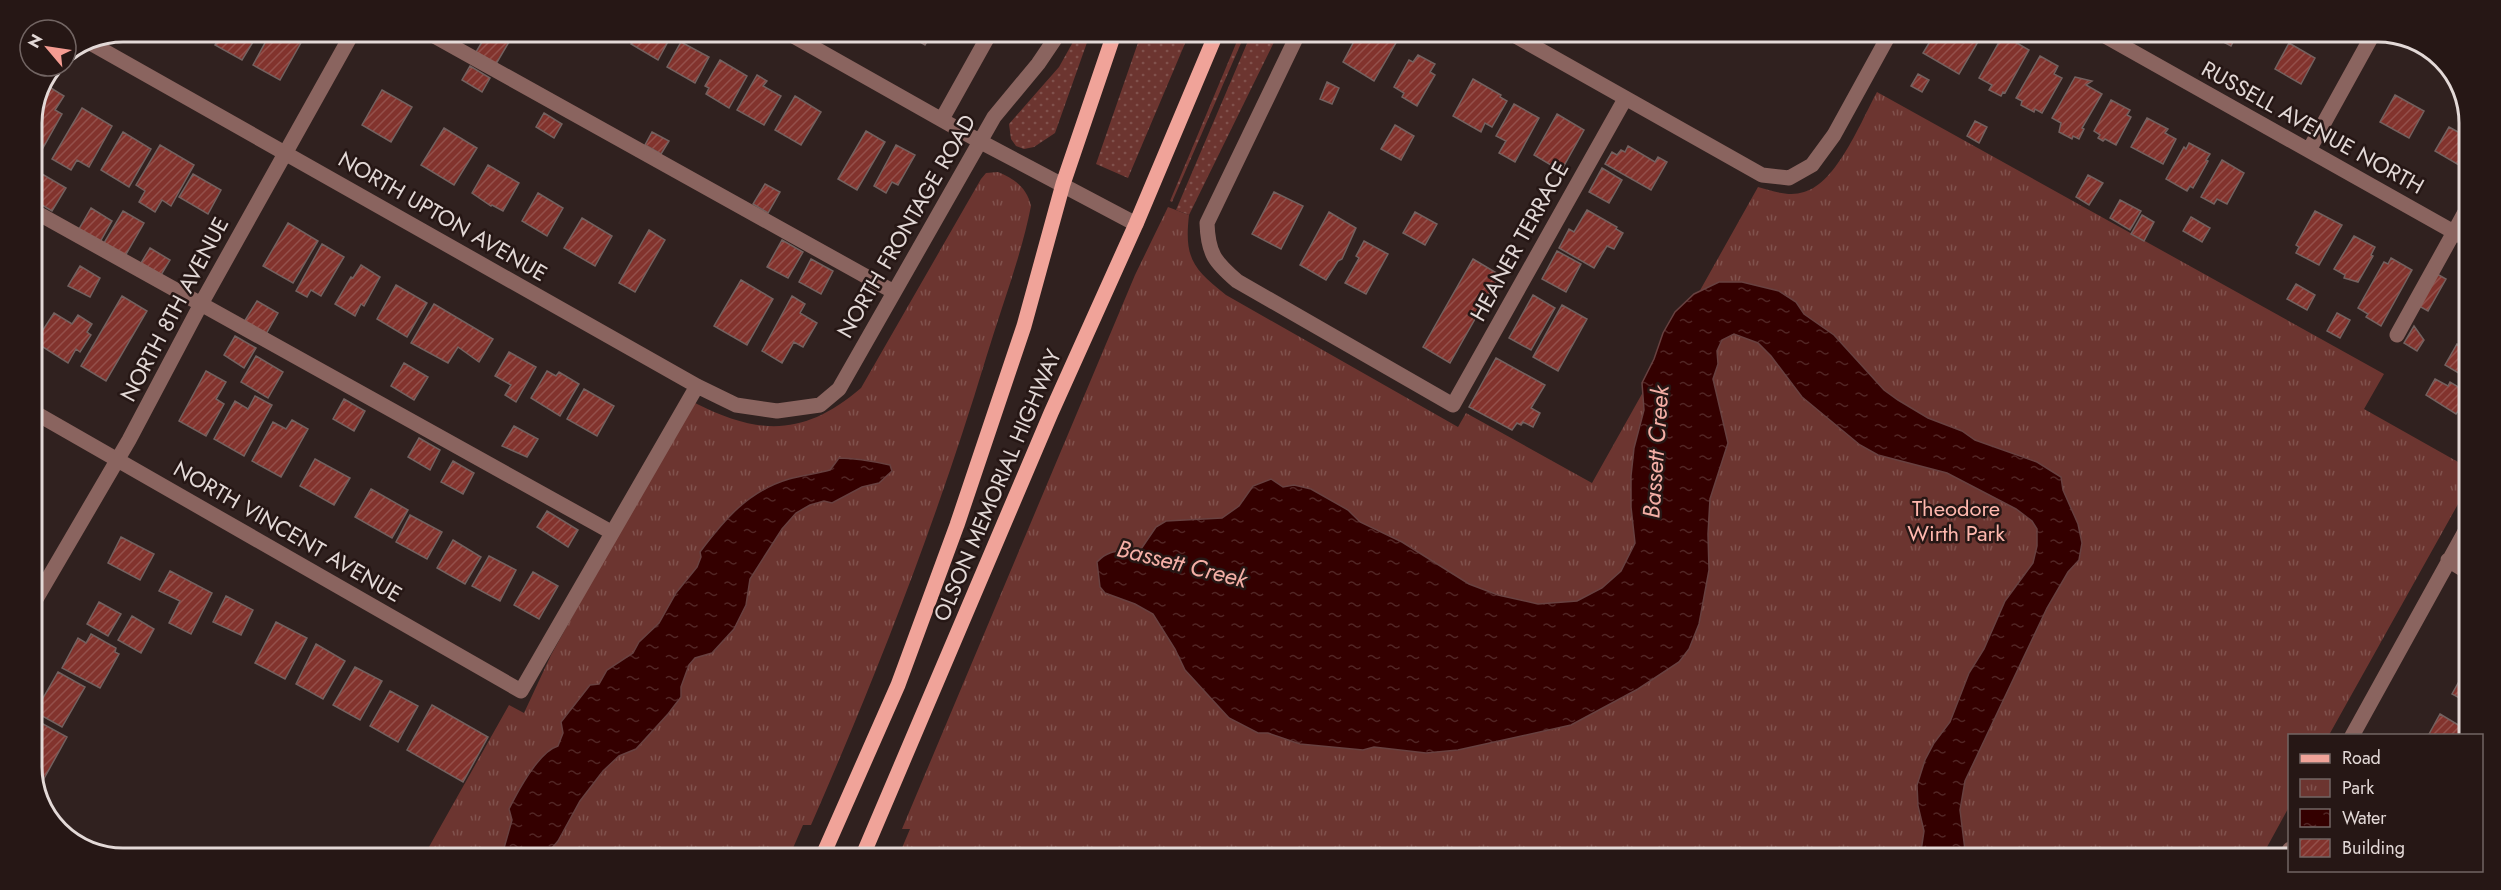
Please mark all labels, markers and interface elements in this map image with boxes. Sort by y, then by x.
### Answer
north arrow [18,18,78,78]
text: N [22,30,48,52]
street label: RUSSELL AVENUE NORTH [2196,52,2430,202]
street label: NORTH FRONTAGE ROAD [829,108,983,344]
street label: NORTH UPTON AVENUE [333,143,553,289]
street label: HEANER TERRACE [1462,155,1576,327]
street label: NORTH 8TH AVENUE [112,211,236,407]
street label: OLSON MEMORIAL HIGHWAY [925,343,1069,626]
water label: Bassett Creek [1633,383,1678,520]
street label: NORTH VINCENT AVENUE [168,452,408,610]
park label: Theodore Wirth Park [1907,492,2005,549]
water label: Bassett Creek [1113,530,1253,597]
legend [2288,734,2483,872]
text: Road [2342,745,2381,771]
text: Park [2342,775,2374,801]
text: Water [2342,805,2387,831]
text: Building [2342,835,2405,861]

